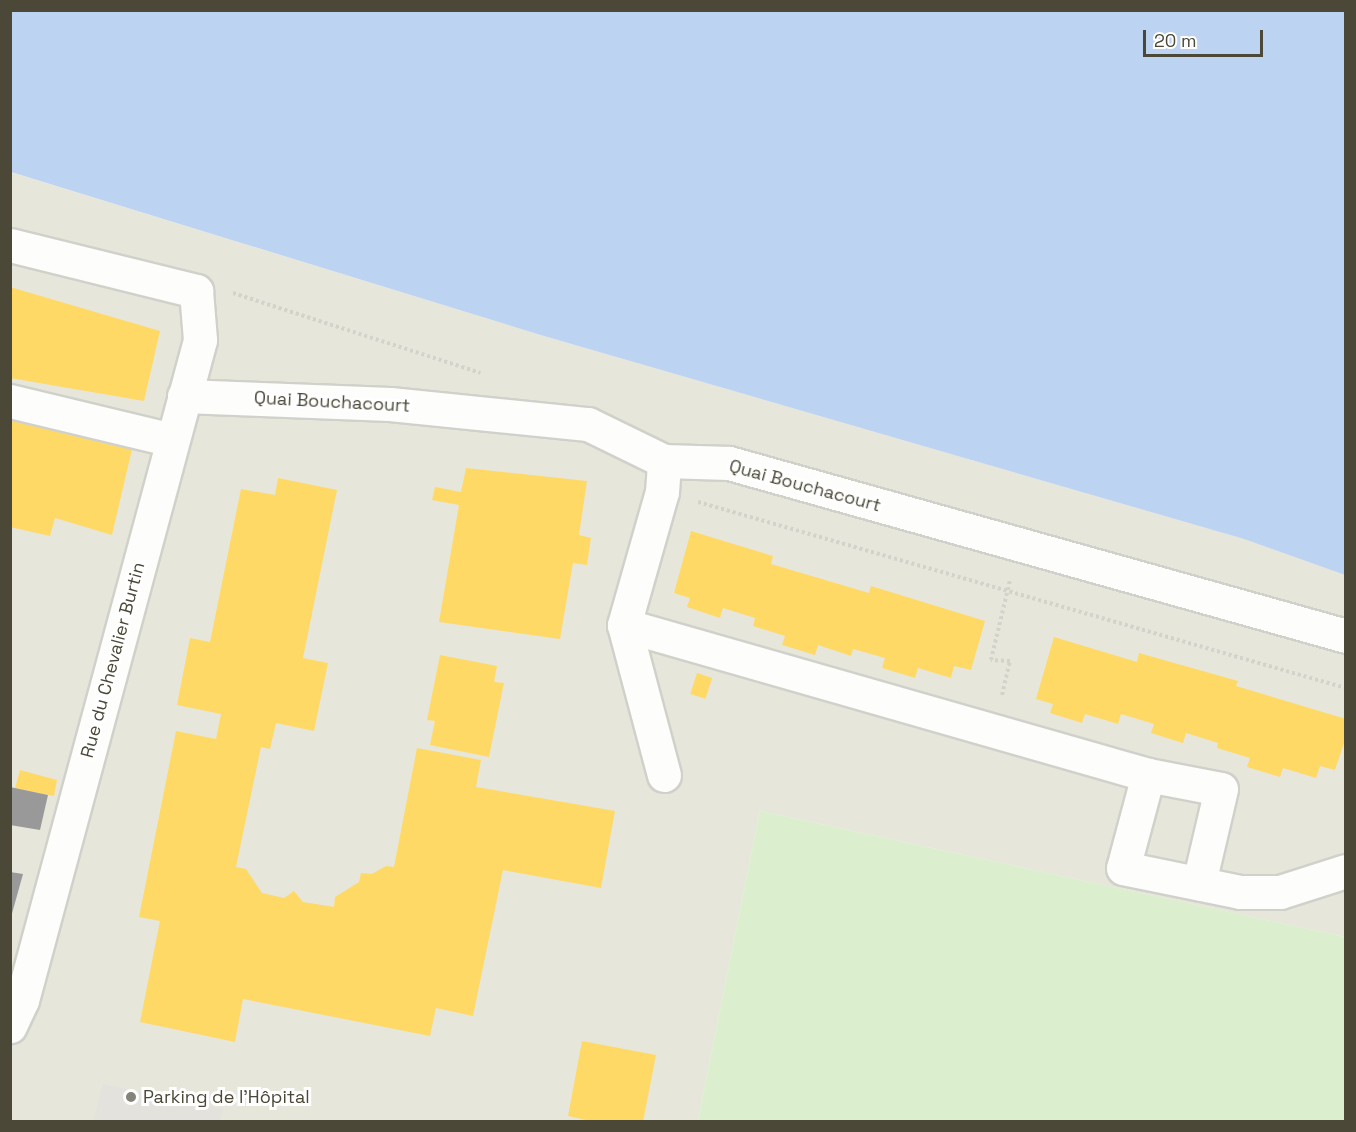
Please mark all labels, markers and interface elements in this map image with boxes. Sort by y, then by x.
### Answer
scale bar [1146,18,1266,56]
text: 20 m [1154,29,1197,52]
street label: Quai Bouchacourt [253,387,411,417]
street label: Quai Bouchacourt [727,455,883,517]
street label: Rue du Chevalier Burtin [76,560,150,760]
place label: Parking de l'Hôpital [143,1086,310,1108]
marker: Parking de l'Hôpital [124,1090,138,1104]

